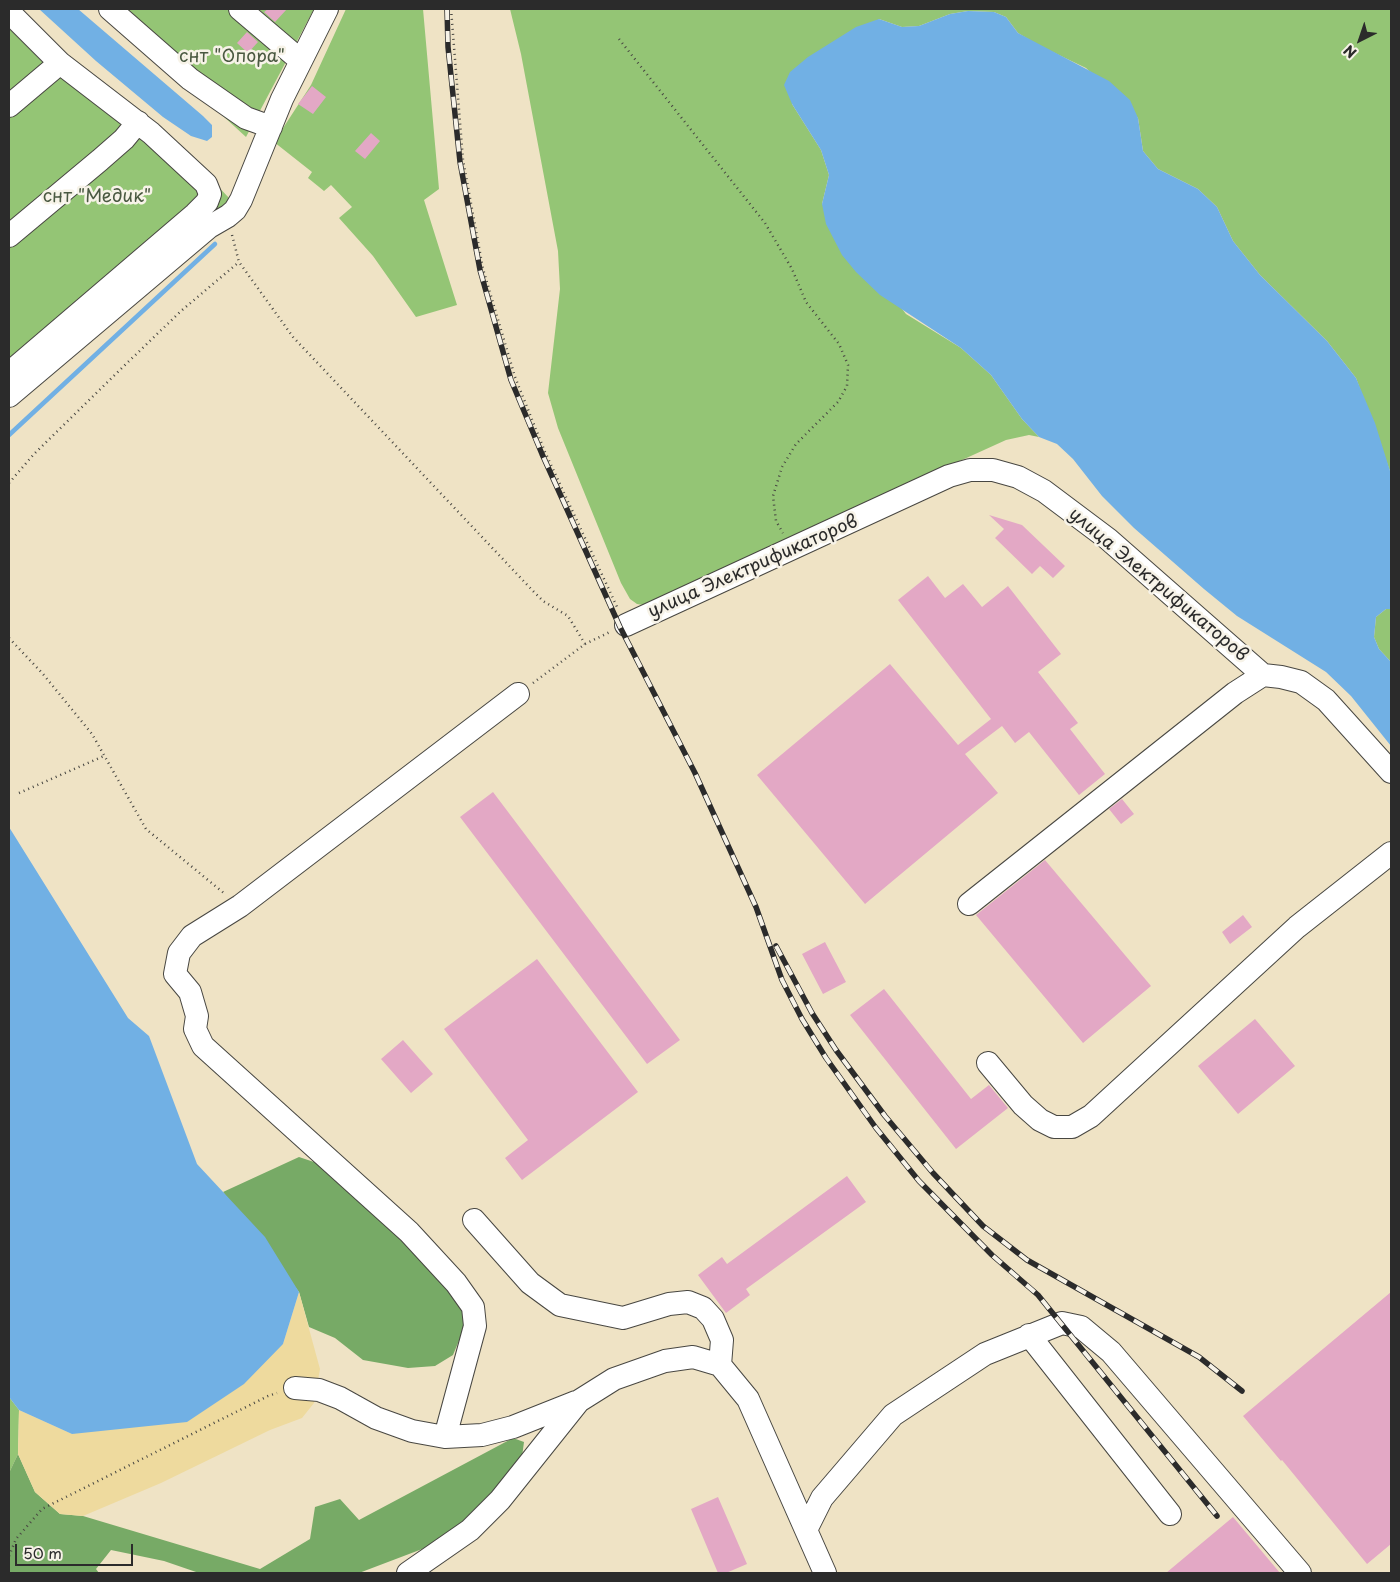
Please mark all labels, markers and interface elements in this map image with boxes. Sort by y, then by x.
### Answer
north arrow [1335,15,1385,65]
text: N [1339,40,1361,63]
park label: снт "Опора" [179,46,285,68]
park label: снт "Медик" [43,186,151,208]
street label: улица Электрификаторов [1064,504,1252,666]
street label: улица Электрификаторов [645,511,861,623]
scale bar [18,1534,135,1566]
text: 50 m [23,1541,62,1564]

